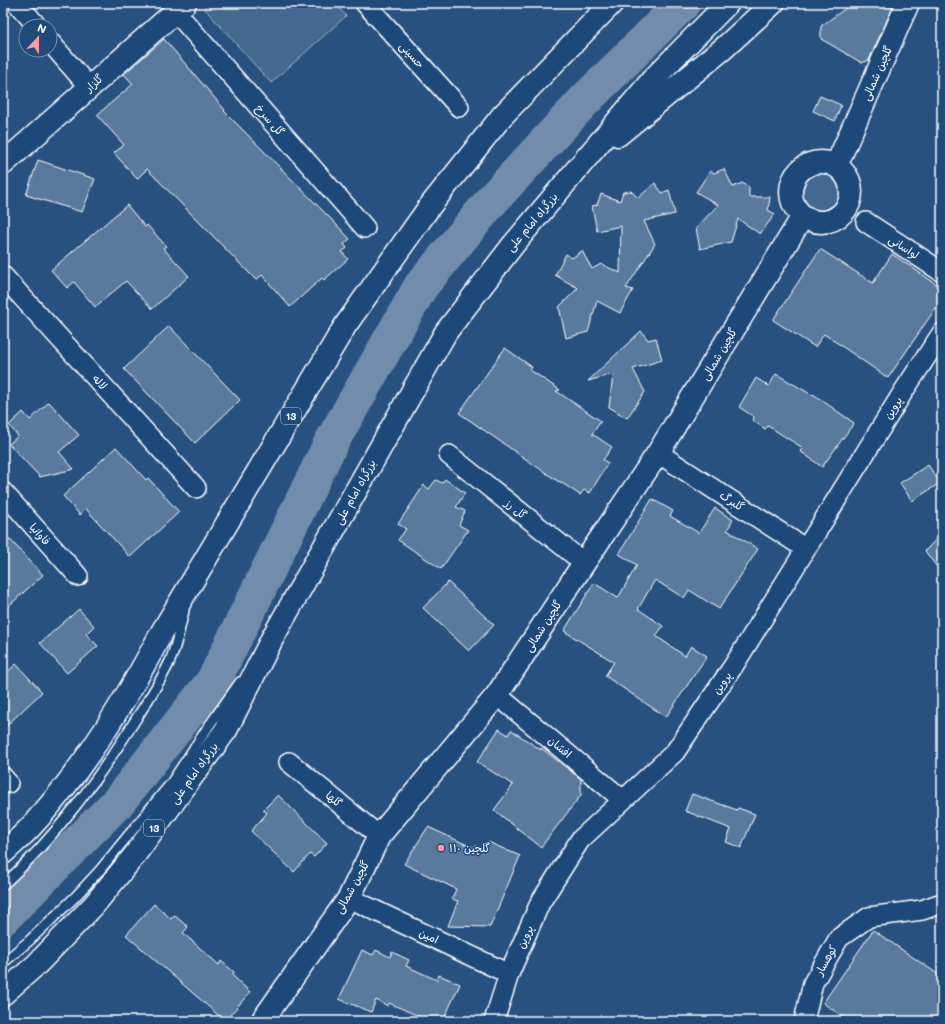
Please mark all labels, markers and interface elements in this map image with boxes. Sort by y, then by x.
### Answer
north arrow [18,18,58,58]
text: N [35,20,49,37]
street label: حسینی [396,38,428,72]
street label: گلچین شمالی [858,43,896,103]
street label: گلزار [81,70,106,95]
street label: گل سرخ [252,101,288,139]
street label: بزرگراه امام علی [503,189,562,256]
street label: لواسانی [886,231,922,263]
street label: گلچین شمالی [697,325,741,383]
street label: لاله [90,371,111,392]
street label: پروین [880,394,905,422]
road number: 13 [281,408,301,424]
street label: بزرگراه امام علی [330,456,380,528]
street label: گلبرگ [716,487,748,515]
street label: گل رز [501,494,531,522]
street label: فاوانیا [26,519,54,548]
street label: گلچین شمالی [520,597,566,655]
street label: پروین [709,669,735,697]
street label: افشان [545,732,575,761]
street label: بزرگراه امام علی [166,739,223,808]
street label: گلها [323,787,346,810]
road number: 13 [144,820,164,836]
place label: گلچین ۱۱۰ [449,840,490,855]
marker: گلچین ۱۱۰ [436,843,446,853]
street label: گلچین شمالی [331,857,373,917]
street label: پروین [513,923,536,951]
street label: امین [417,925,441,947]
street label: کوهسار [811,942,841,979]

